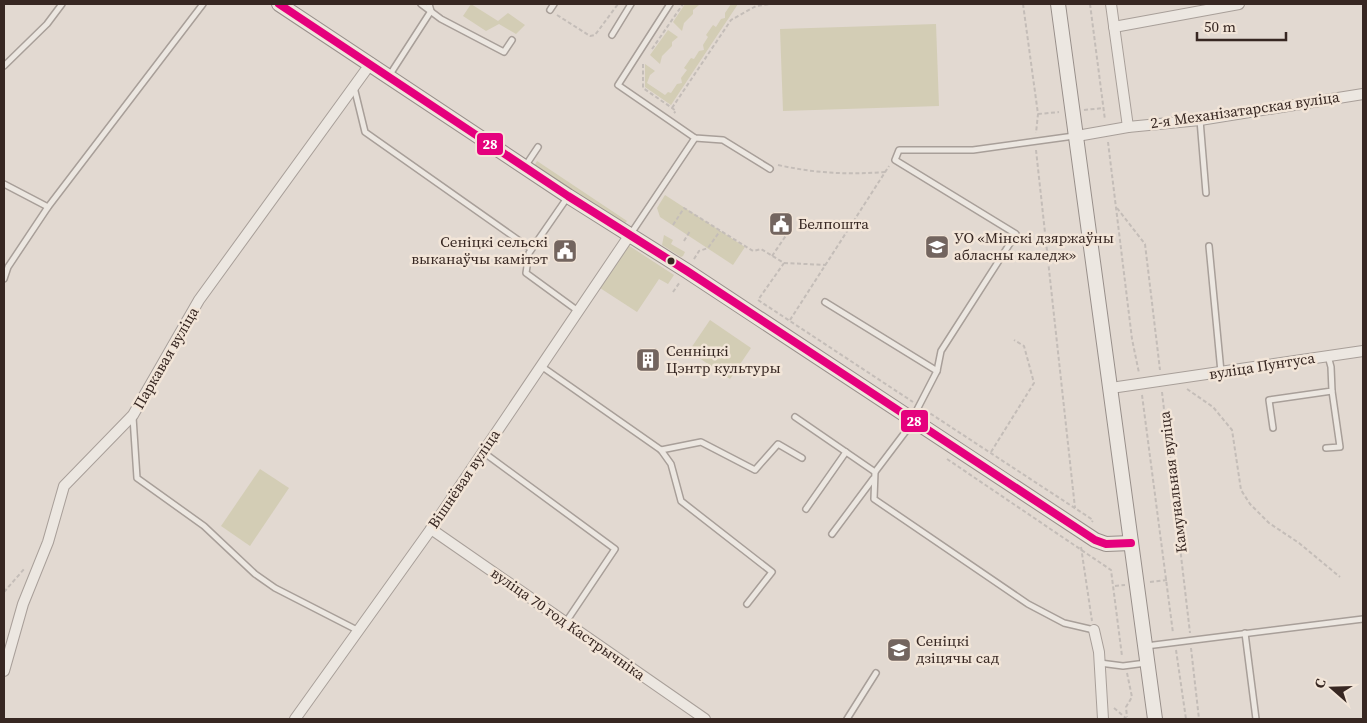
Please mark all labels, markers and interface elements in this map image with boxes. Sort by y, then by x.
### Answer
scale bar [1197,10,1286,42]
text: 50 m [1204,16,1236,37]
street label: 2-я Механізатарская вуліца [1149,86,1341,133]
line badge: 28 [476,132,504,156]
text: 28 [482,134,498,154]
public building icon: Белпошта [768,211,794,237]
place label: Белпошта [798,213,869,234]
place label: УО «Мінскі дзяржаўны абласны каледж» [954,227,1114,265]
place label: Сеніцкі сельскі выканаўчы камітэт [411,231,548,269]
school or university icon: УО «Мінскі дзяржаўны абласны каледж» [924,234,950,260]
public building icon: Сеніцкі сельскі выканаўчы камітэт [552,238,578,264]
unlabelled marker [666,256,676,266]
street label: Паркавая вуліца [128,303,204,413]
place label: Сенніцкі Цэнтр культуры [666,340,781,378]
building icon: Сенніцкі Цэнтр культуры [635,347,661,373]
street label: вуліца Пунтуса [1207,347,1317,384]
line badge: 28 [900,409,929,433]
street label: Камунальная вуліца [1153,410,1192,554]
text: 28 [906,411,922,431]
street label: Вішнёвая вуліца [423,425,505,532]
street label: вуліца 70 год Кастрычніка [487,562,650,685]
place label: Сеніцкі дзіцячы сад [916,630,1000,668]
school or university icon: Сеніцкі дзіцячы сад [886,637,912,663]
north arrow [1307,663,1357,713]
text: С [1309,676,1331,691]

